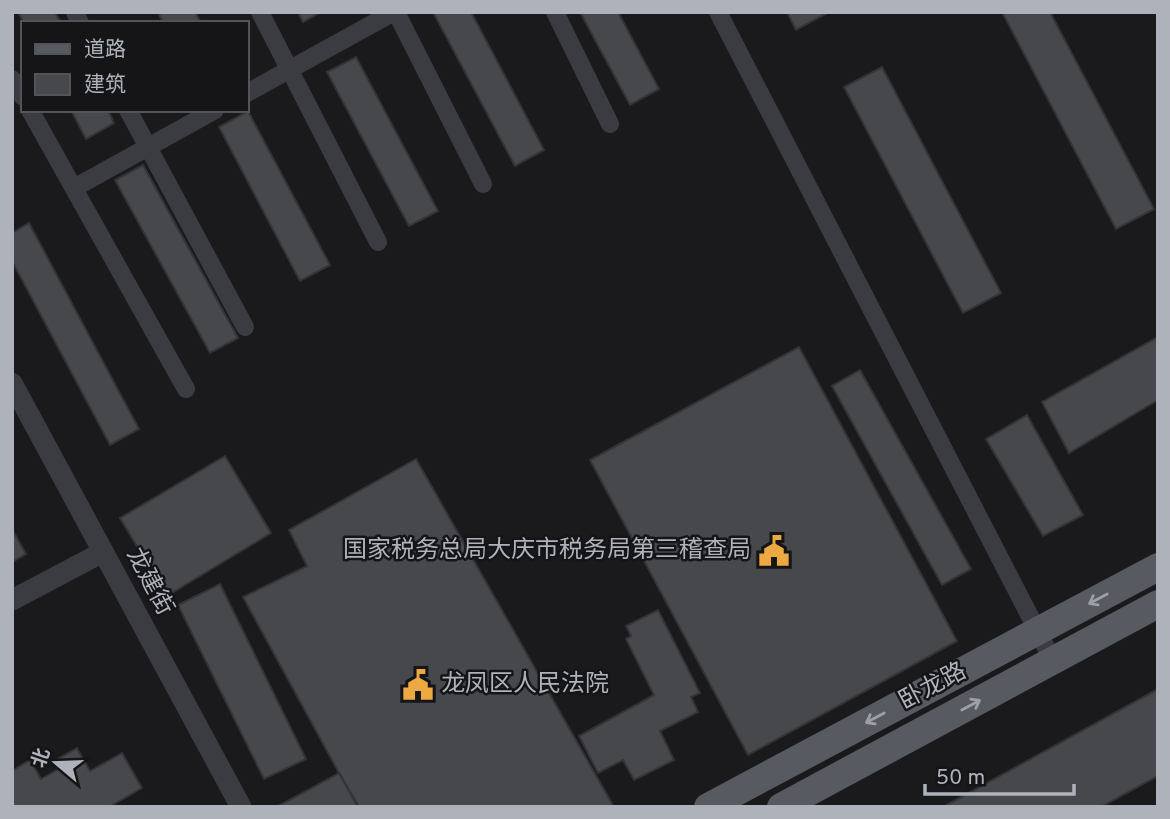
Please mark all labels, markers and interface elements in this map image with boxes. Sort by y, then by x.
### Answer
legend [21,21,248,112]
text: 道路 [84,37,126,64]
text: 建筑 [84,72,126,99]
public building icon: 国家税务总局大庆市税务局第三稽查局 [757,534,791,568]
place label: 国家税务总局大庆市税务局第三稽查局 [343,536,751,566]
street label: 龙建街 [119,543,179,621]
one-way arrow [1088,592,1108,606]
street label: 卧龙路 [894,657,972,717]
public building icon: 龙凤区人民法院 [401,668,435,702]
place label: 龙凤区人民法院 [441,670,609,700]
one-way arrow [960,698,980,712]
one-way arrow [865,712,886,725]
north arrow [21,728,91,798]
text: 北 [27,745,56,771]
scale bar [925,752,1074,796]
text: 50 m [936,765,985,792]

